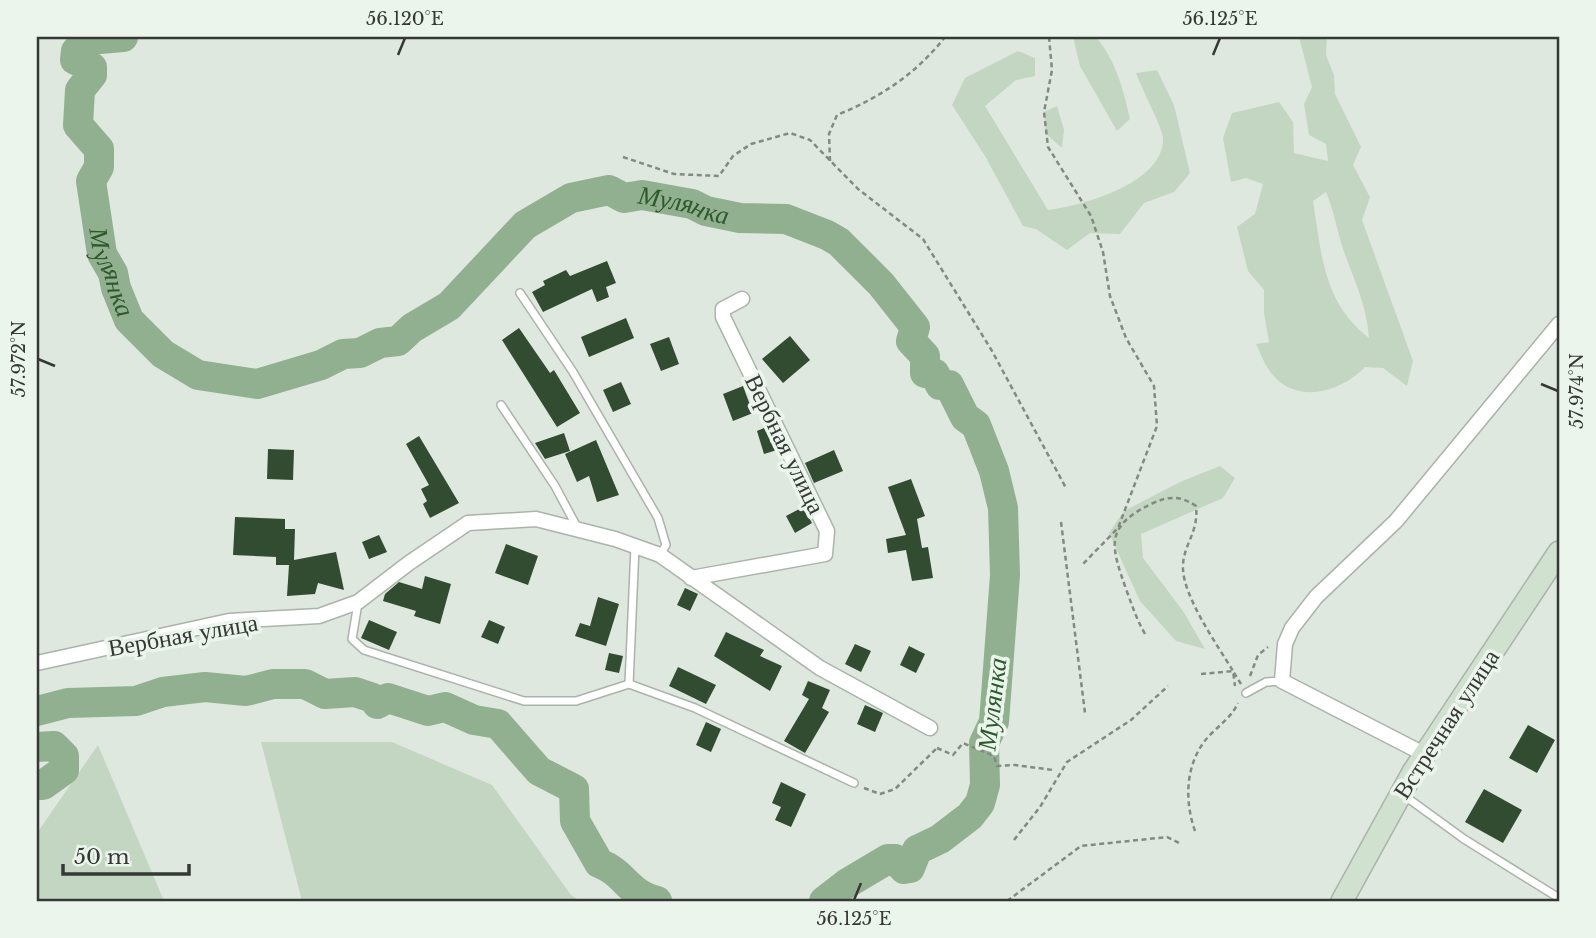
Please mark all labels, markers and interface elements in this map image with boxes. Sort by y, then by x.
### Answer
text: 56.120°E [366,8,444,30]
text: 56.125°E [1182,8,1258,30]
water label: Мулянка [635,178,732,231]
water label: Мулянка [82,224,142,321]
text: 57.972°N [8,320,30,398]
text: 57.974°N [1566,353,1588,429]
street label: Вербная улица [739,370,831,519]
street label: Вербная улица [106,608,260,662]
street label: Встречная улица [1387,644,1505,804]
water label: Мулянка [970,656,1014,753]
scale bar [63,833,189,877]
text: 50 m [74,844,130,870]
text: 56.125°E [816,908,892,930]

